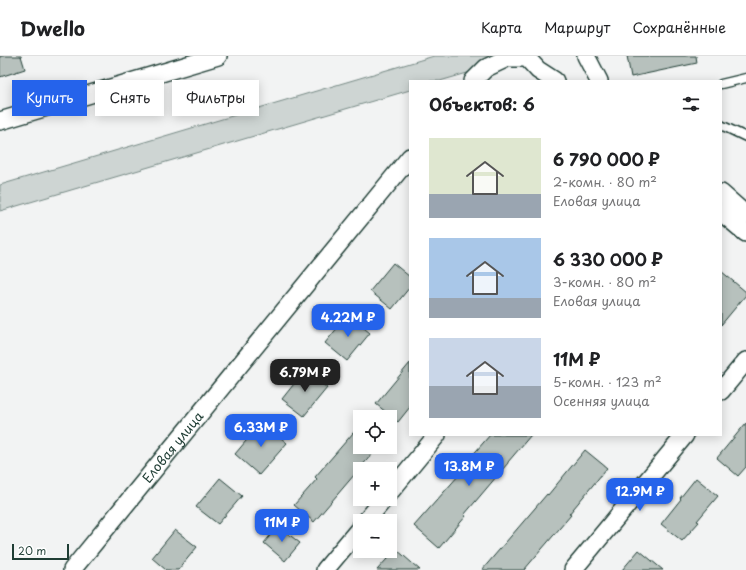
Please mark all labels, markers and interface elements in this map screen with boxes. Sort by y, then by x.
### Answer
text: Dwello [20,14,85,42]
text: Карта [481,17,522,38]
text: Маршрут [544,17,610,38]
text: Сохранённые [632,17,726,38]
chip: Купить [12,80,87,116]
chip: Снять [95,80,164,116]
chip: Фильтры [172,80,259,116]
text: Объектов: 6 [429,91,535,117]
icon: filters [680,93,702,115]
text: 6 790 000 ₽ [553,146,660,172]
icon: home [461,154,509,202]
text: 2-комн. · 80 m² [553,172,657,191]
text: Еловая улица [553,191,640,210]
text: 6 330 000 ₽ [553,246,663,272]
icon: home [461,254,509,302]
text: 3-комн. · 80 m² [553,272,656,291]
text: Еловая улица [553,291,640,310]
pin: 4.22M ₽ [311,304,385,338]
text: 4.22M ₽ [321,307,375,326]
text: 11M ₽ [553,346,600,372]
icon: home [461,354,509,402]
pin: 6.79M ₽ [268,359,342,393]
text: 6.79M ₽ [279,362,331,381]
text: 5-комн. · 123 m² [553,372,662,391]
text: Осенняя улица [553,391,649,410]
street label: Еловая улица [137,406,208,486]
map controls [353,410,397,558]
button: locate [353,410,397,454]
pin: 6.33M ₽ [224,414,298,448]
text: 6.33M ₽ [234,417,288,436]
pin: 13.8M ₽ [432,453,506,487]
text: 13.8M ₽ [444,456,494,475]
button: + [353,462,397,506]
pin: 12.9M ₽ [603,478,677,512]
text: 12.9M ₽ [615,481,665,500]
pin: 11M ₽ [254,509,310,543]
text: 11M ₽ [264,512,300,531]
button: − [353,514,397,558]
scale bar [12,542,69,561]
text: 20 m [18,542,46,559]

